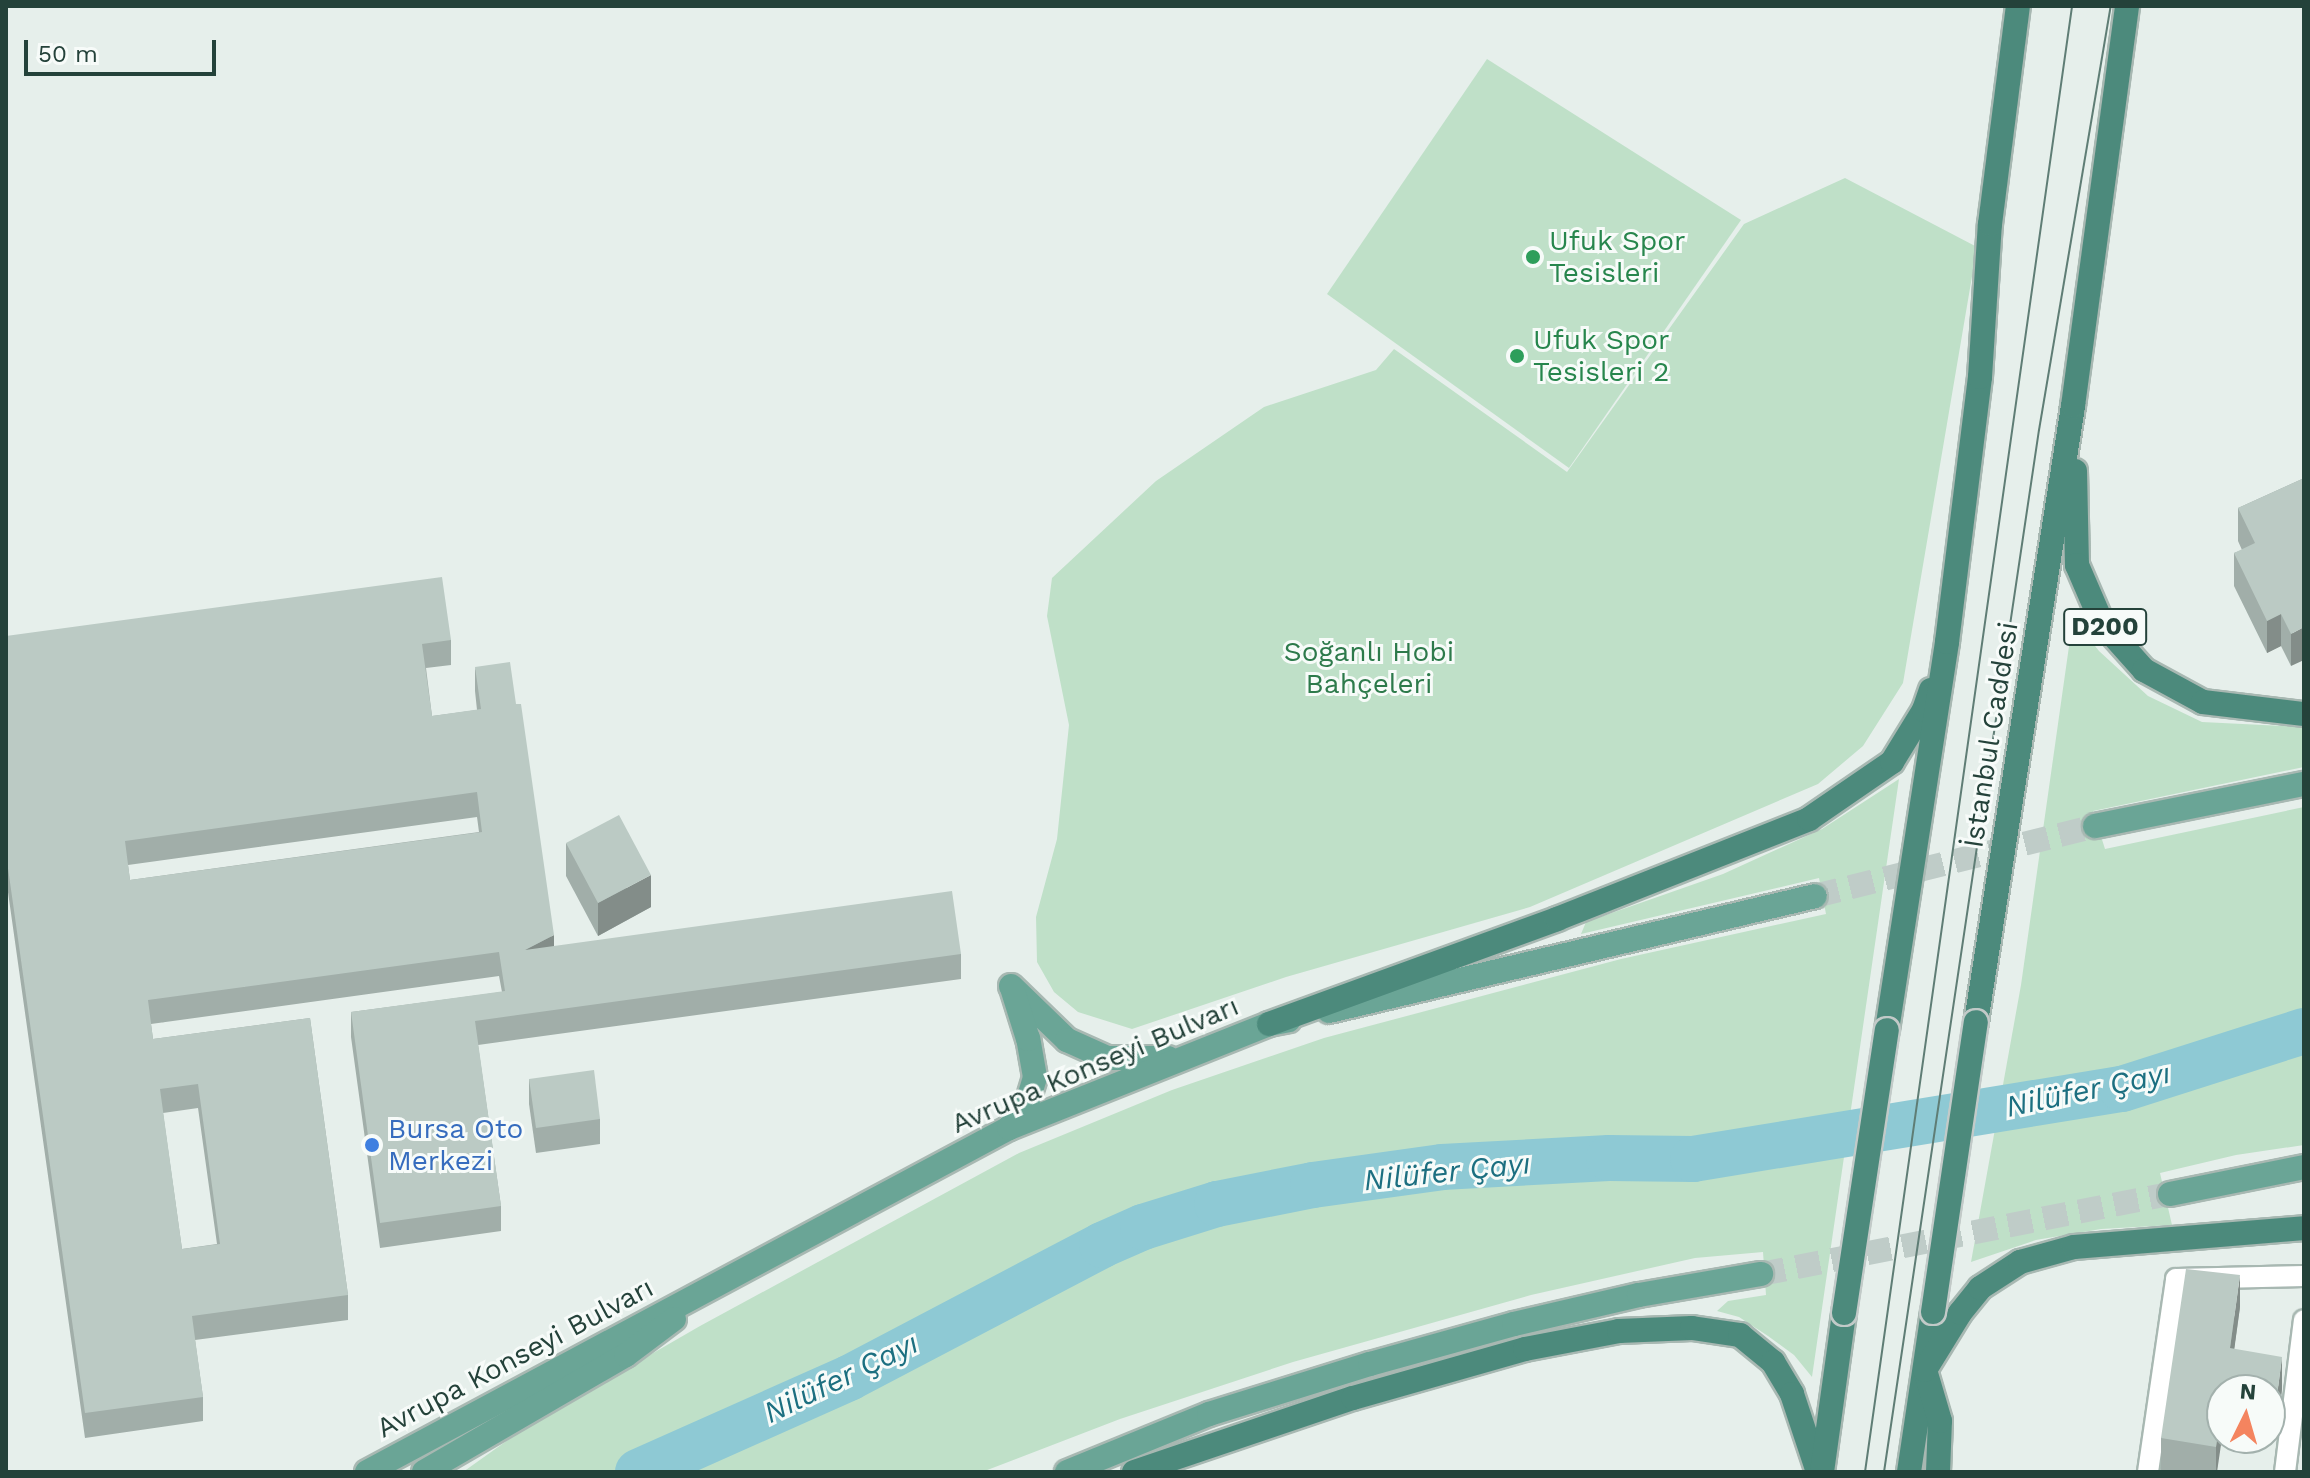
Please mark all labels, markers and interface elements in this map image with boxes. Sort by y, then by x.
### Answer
scale bar [28,24,220,74]
text: 50 m [38,40,98,68]
place label: Ufuk Spor Tesisleri [1549,224,1686,290]
marker: Ufuk Spor Tesisleri [1524,248,1542,266]
place label: Ufuk Spor Tesisleri 2 [1533,323,1670,389]
marker: Ufuk Spor Tesisleri 2 [1508,347,1526,365]
road number: D200 [2063,605,2147,649]
street label: İstanbul Caddesi [1956,619,2026,851]
park label: Soğanlı Hobi Bahçeleri [1284,635,1454,701]
street label: Avrupa Konseyi Bulvarı [946,989,1244,1141]
water label: Nilüfer Çayı [2002,1055,2174,1125]
place label: Bursa Oto Merkezi [388,1112,524,1178]
marker: Bursa Oto Merkezi [363,1136,381,1154]
water label: Nilüfer Çayı [1362,1145,1532,1199]
street label: Avrupa Konseyi Bulvarı [371,1271,659,1445]
water label: Nilüfer Çayı [758,1325,924,1431]
north arrow [2206,1374,2286,1454]
text: N [2239,1378,2257,1405]

